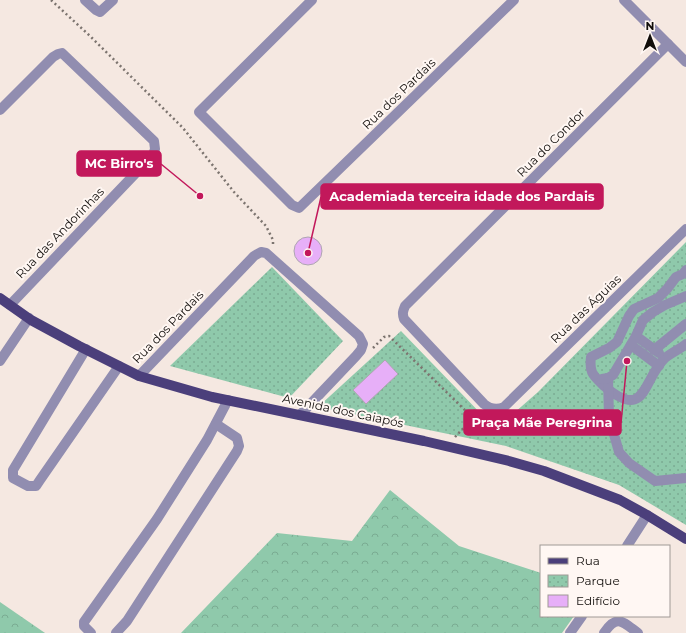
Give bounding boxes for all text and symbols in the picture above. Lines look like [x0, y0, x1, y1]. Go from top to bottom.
north arrow [630, 16, 670, 56]
text: N [646, 19, 654, 33]
street label: Rua dos Pardais [359, 55, 439, 132]
street label: Rua do Condor [513, 105, 588, 180]
callout: MC Birro's [77, 151, 161, 176]
text: MC Birro's [85, 155, 153, 171]
street label: Rua das Andorinhas [12, 184, 107, 281]
callout: Academiada terceira idade dos Pardais [321, 184, 603, 209]
text: Academiada terceira idade dos Pardais [328, 188, 595, 204]
street label: Rua das Águias [547, 271, 624, 346]
street label: Rua dos Pardais [129, 287, 207, 366]
street label: Avenida dos Caiapós [281, 390, 405, 431]
callout: Praça Mãe Peregrina [464, 410, 621, 435]
text: Praça Mãe Peregrina [471, 414, 613, 430]
legend [540, 545, 670, 617]
text: Rua [576, 553, 600, 568]
text: Parque [576, 573, 620, 588]
text: Edifício [576, 593, 620, 608]

